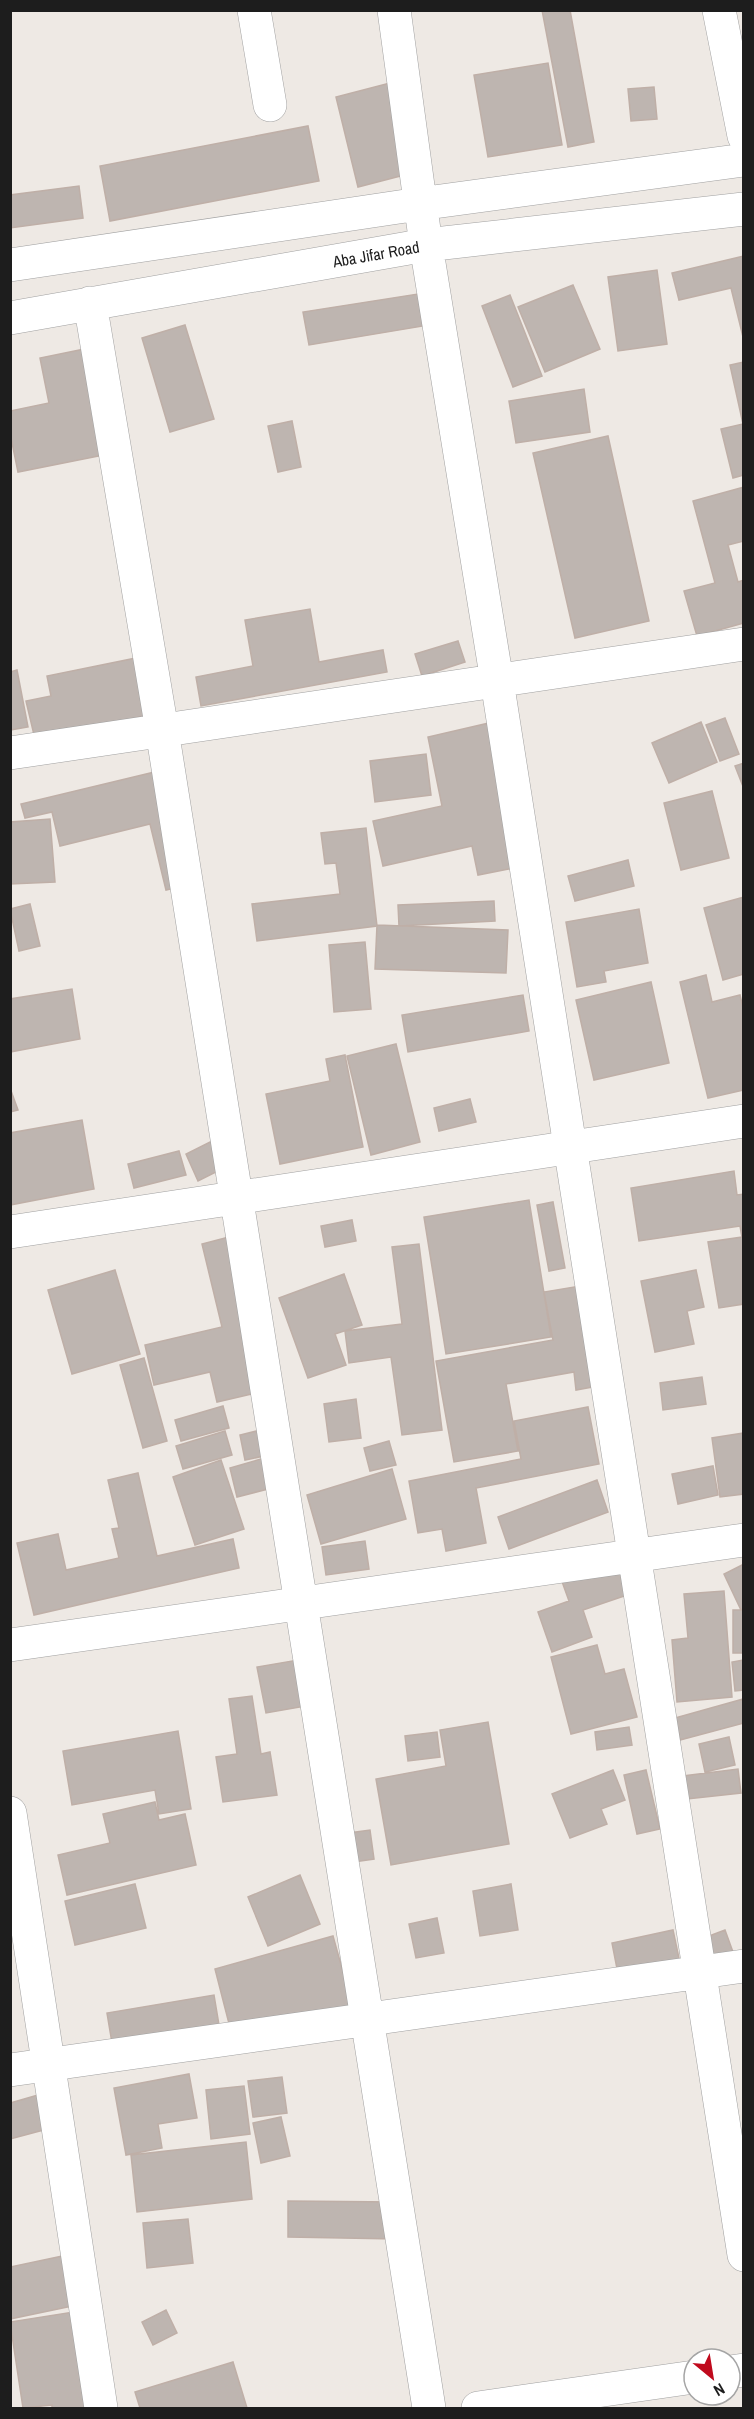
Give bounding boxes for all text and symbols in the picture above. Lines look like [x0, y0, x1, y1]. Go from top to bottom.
street label: Aba Jifar Road [330, 236, 421, 273]
north arrow [682, 2347, 742, 2407]
text: N [710, 2378, 729, 2402]

